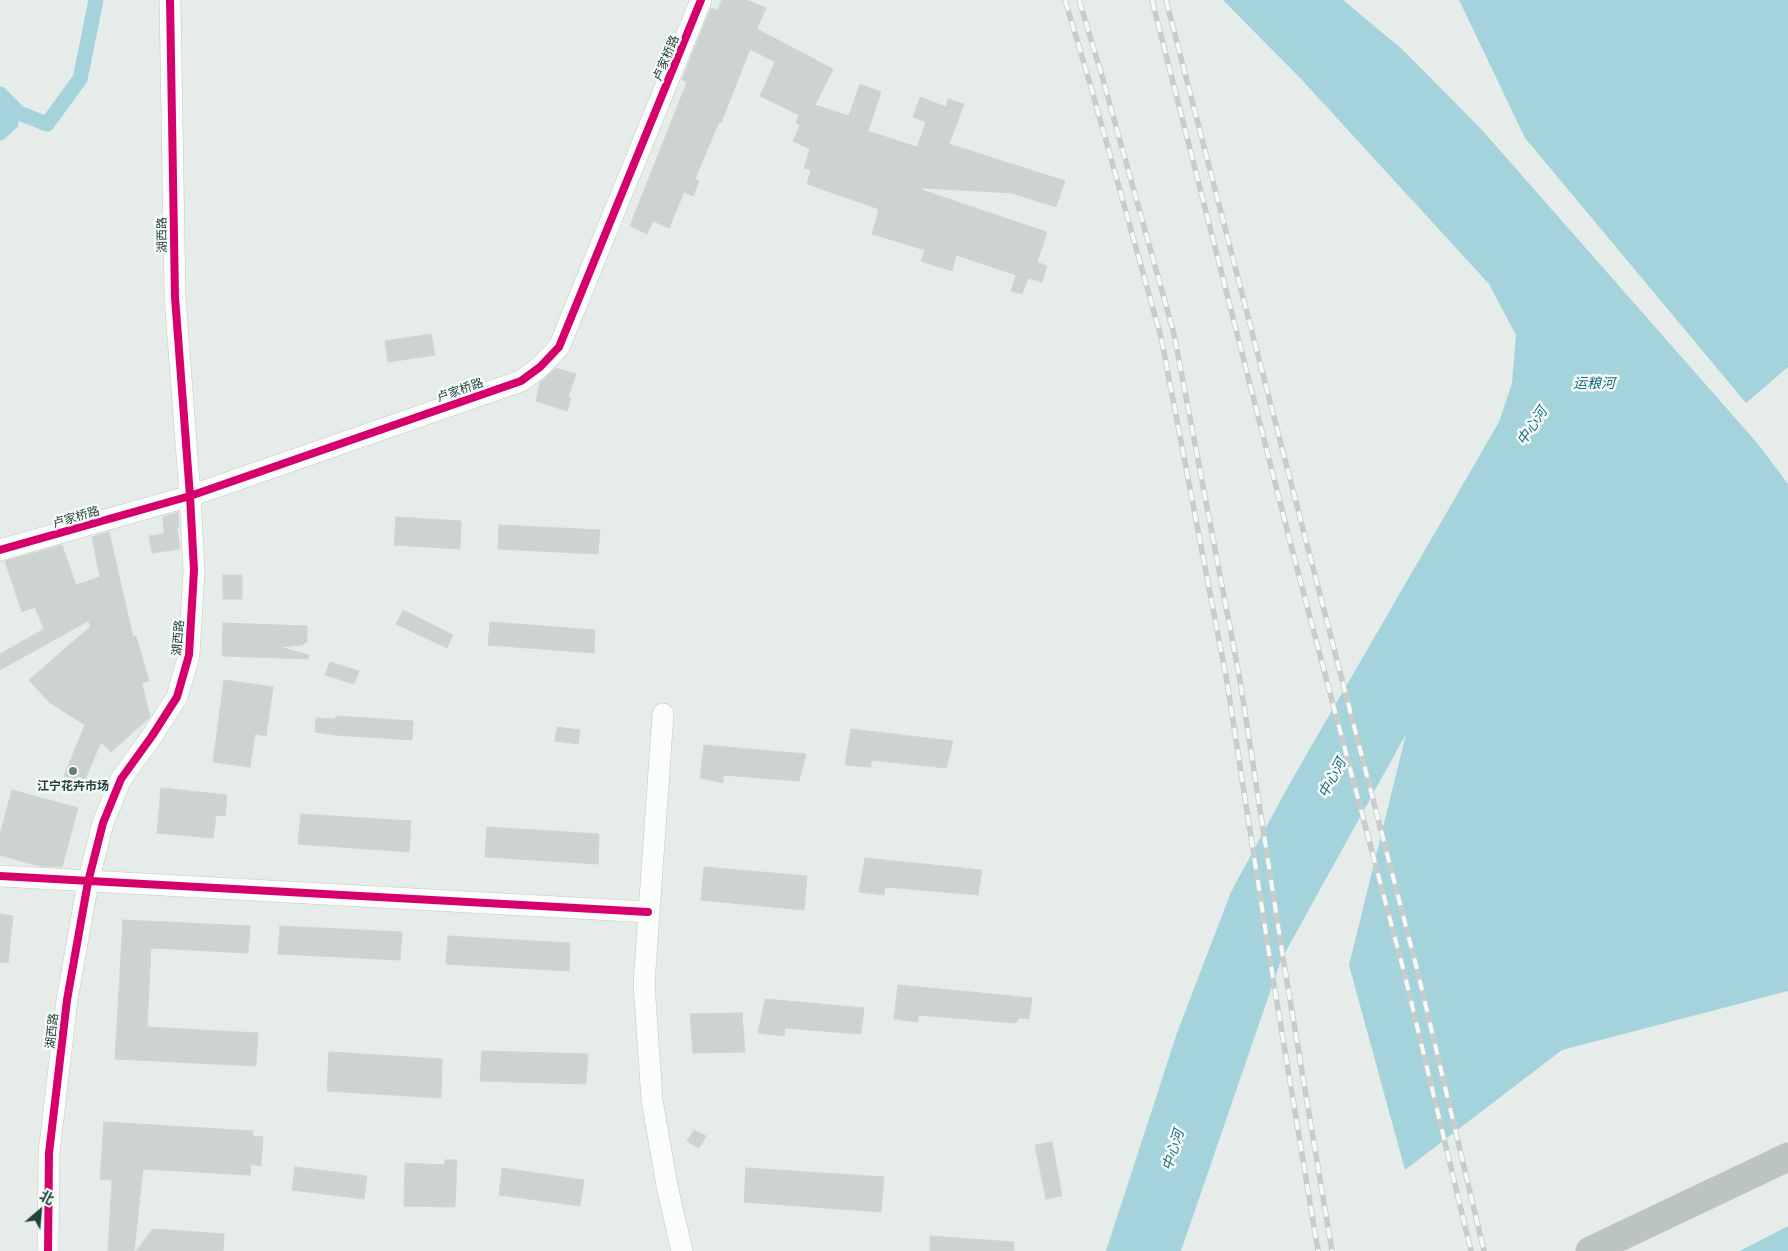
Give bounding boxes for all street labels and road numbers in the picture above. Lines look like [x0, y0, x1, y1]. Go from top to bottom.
street label: 卢家桥路 [650, 33, 682, 83]
street label: 湖西路 [154, 217, 170, 253]
street label: 卢家桥路 [435, 375, 485, 405]
street label: 卢家桥路 [51, 503, 101, 531]
street label: 湖西路 [169, 619, 187, 657]
street label: 湖西路 [43, 1012, 61, 1050]

